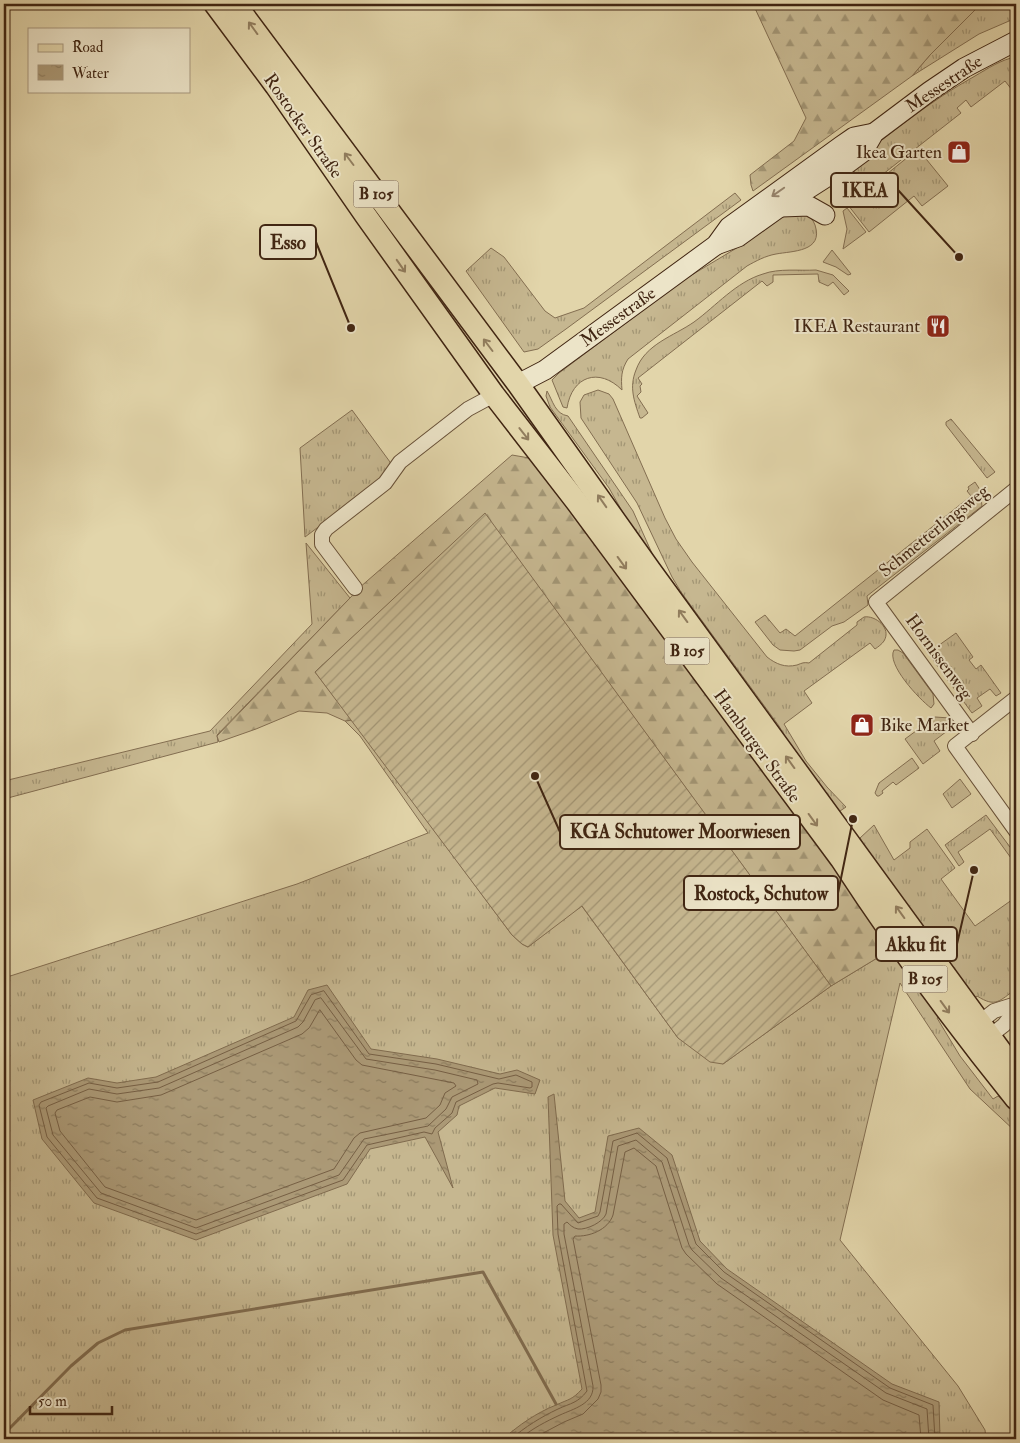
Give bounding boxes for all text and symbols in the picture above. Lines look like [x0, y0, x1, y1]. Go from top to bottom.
one-way arrow [247, 22, 258, 35]
legend [28, 28, 190, 92]
text: Road [72, 38, 104, 57]
street label: Messestraße [901, 50, 987, 118]
text: Water [71, 64, 109, 83]
street label: Rostocker Straße [258, 69, 348, 183]
shop icon: Ikea Garten [946, 139, 972, 165]
place label: Ikea Garten [856, 141, 942, 164]
one-way arrow [344, 152, 354, 166]
callout: IKEA [831, 173, 898, 207]
text: IKEA [842, 179, 889, 203]
road number: B 105 [354, 180, 398, 208]
one-way arrow [771, 187, 785, 197]
callout: Esso [260, 225, 316, 259]
text: Esso [270, 231, 306, 255]
one-way arrow [396, 259, 406, 273]
street label: Messestraße [576, 282, 661, 352]
restaurant icon: IKEA Restaurant [925, 313, 951, 339]
place label: IKEA Restaurant [794, 315, 920, 338]
one-way arrow [483, 338, 493, 352]
one-way arrow [518, 427, 529, 440]
street label: Schmetterlingsweg [874, 479, 995, 582]
one-way arrow [597, 495, 607, 509]
one-way arrow [617, 556, 628, 569]
one-way arrow [678, 610, 689, 623]
street label: Hornissenweg [900, 610, 978, 705]
road number: B 105 [664, 637, 710, 664]
street label: Hamburger Straße [708, 685, 806, 808]
shop icon: Bike Market [849, 712, 875, 738]
place label: Bike Market [880, 714, 969, 737]
one-way arrow [785, 755, 795, 769]
one-way arrow [807, 813, 818, 826]
callout: KGA Schutower Moorwiesen [560, 815, 800, 849]
text: KGA Schutower Moorwiesen [570, 820, 790, 844]
callout: Rostock, Schutow [684, 876, 838, 910]
text: Rostock, Schutow [694, 882, 829, 906]
one-way arrow [895, 905, 905, 919]
callout: Akku fit [876, 927, 957, 961]
text: Akku fit [885, 933, 947, 957]
road number: B 105 [902, 966, 948, 992]
one-way arrow [940, 1000, 950, 1014]
scale bar [30, 1383, 112, 1415]
text: 50 m [38, 1392, 67, 1411]

